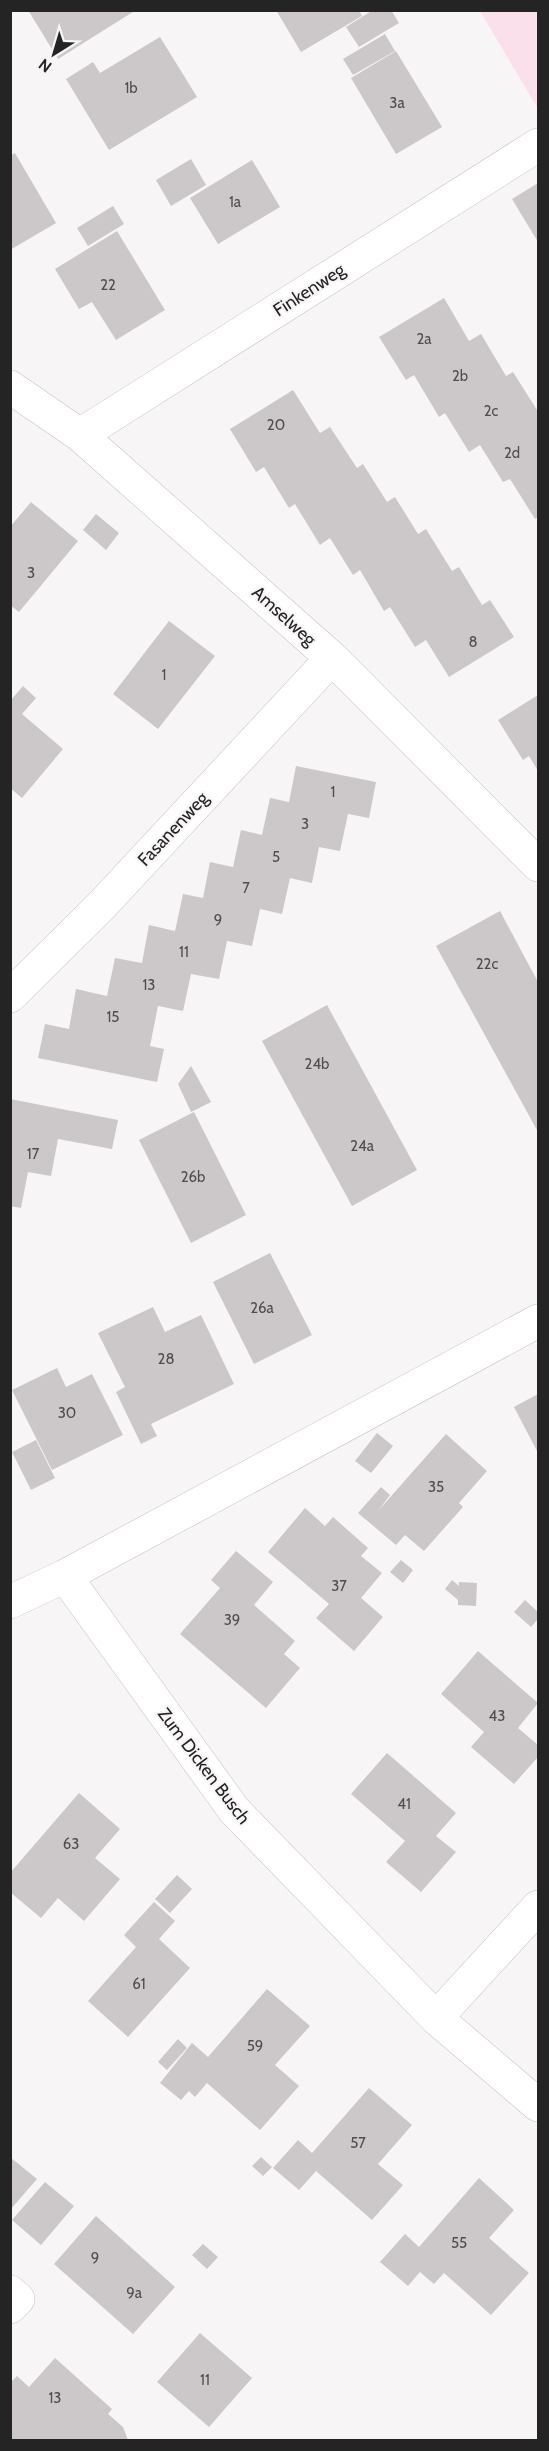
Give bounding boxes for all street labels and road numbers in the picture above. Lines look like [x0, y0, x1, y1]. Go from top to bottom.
street label: Finkenweg [269, 258, 350, 321]
street label: Amselweg [247, 581, 321, 651]
street label: Fasanenweg [133, 787, 214, 871]
street label: Zum Dicken Busch [153, 1703, 255, 1829]

